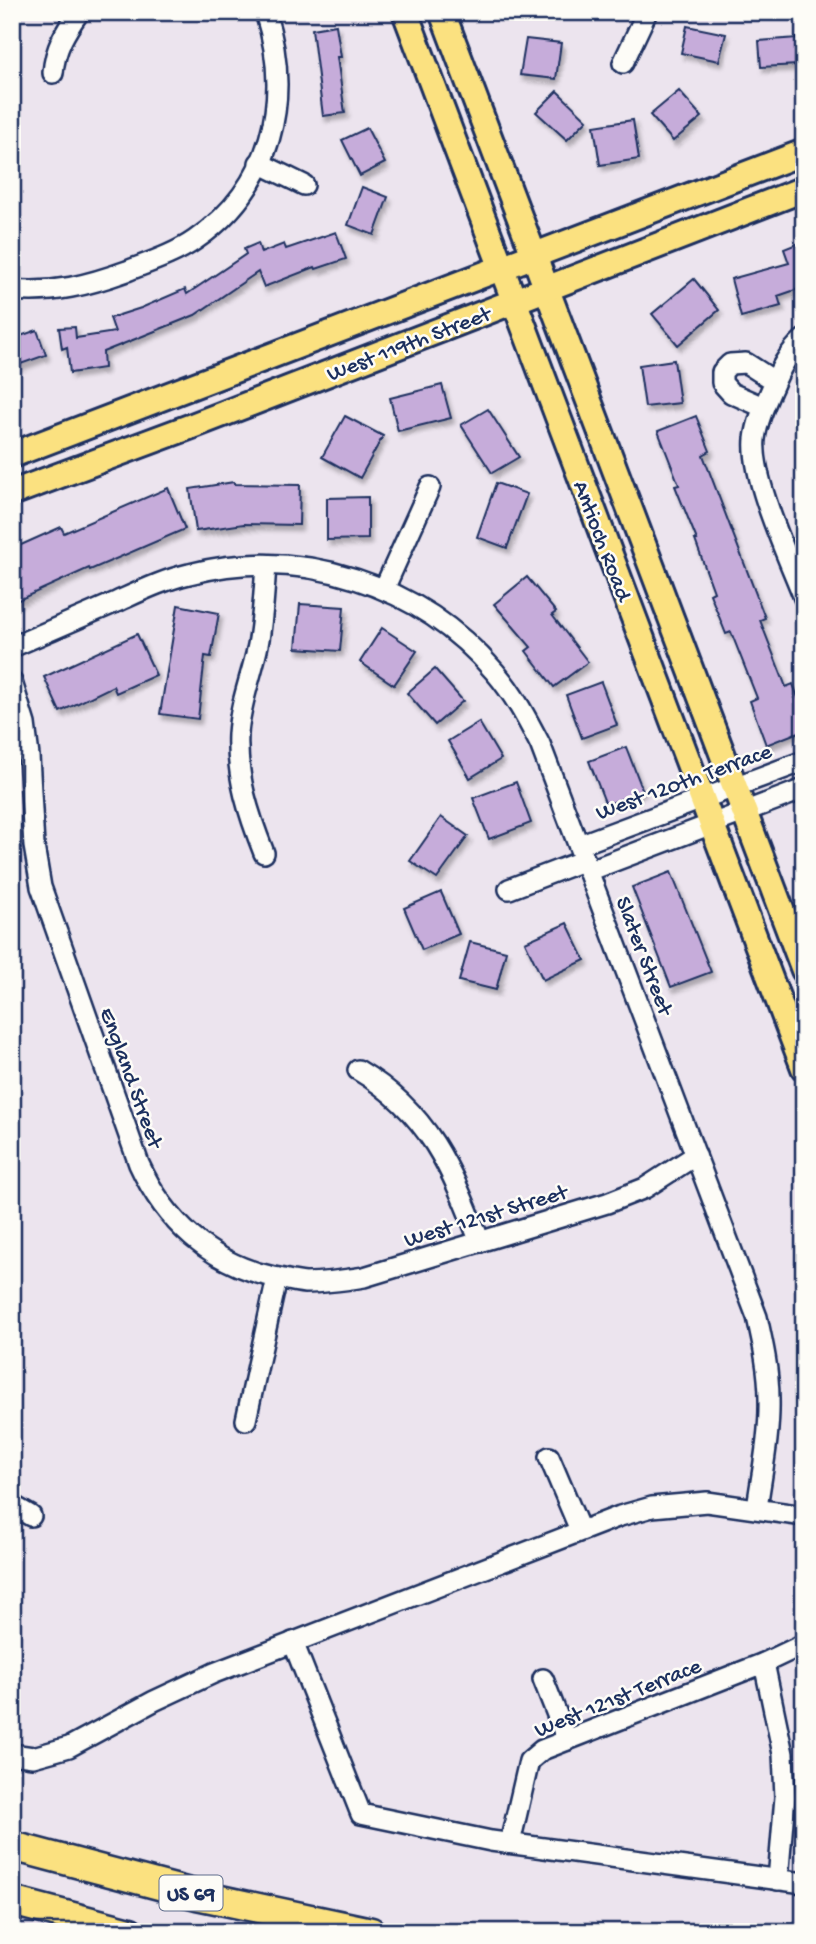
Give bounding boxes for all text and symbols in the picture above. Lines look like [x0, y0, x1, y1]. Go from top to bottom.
street label: West 119th Street [324, 301, 497, 389]
street label: Antioch Road [565, 477, 637, 607]
street label: West 120th Terrace [593, 739, 777, 828]
street label: Slater Street [608, 893, 678, 1021]
street label: England Street [92, 1004, 168, 1154]
street label: West 121st Street [401, 1179, 572, 1255]
street label: West 121st Terrace [531, 1653, 707, 1745]
road number: US 69 [160, 1876, 222, 1910]

